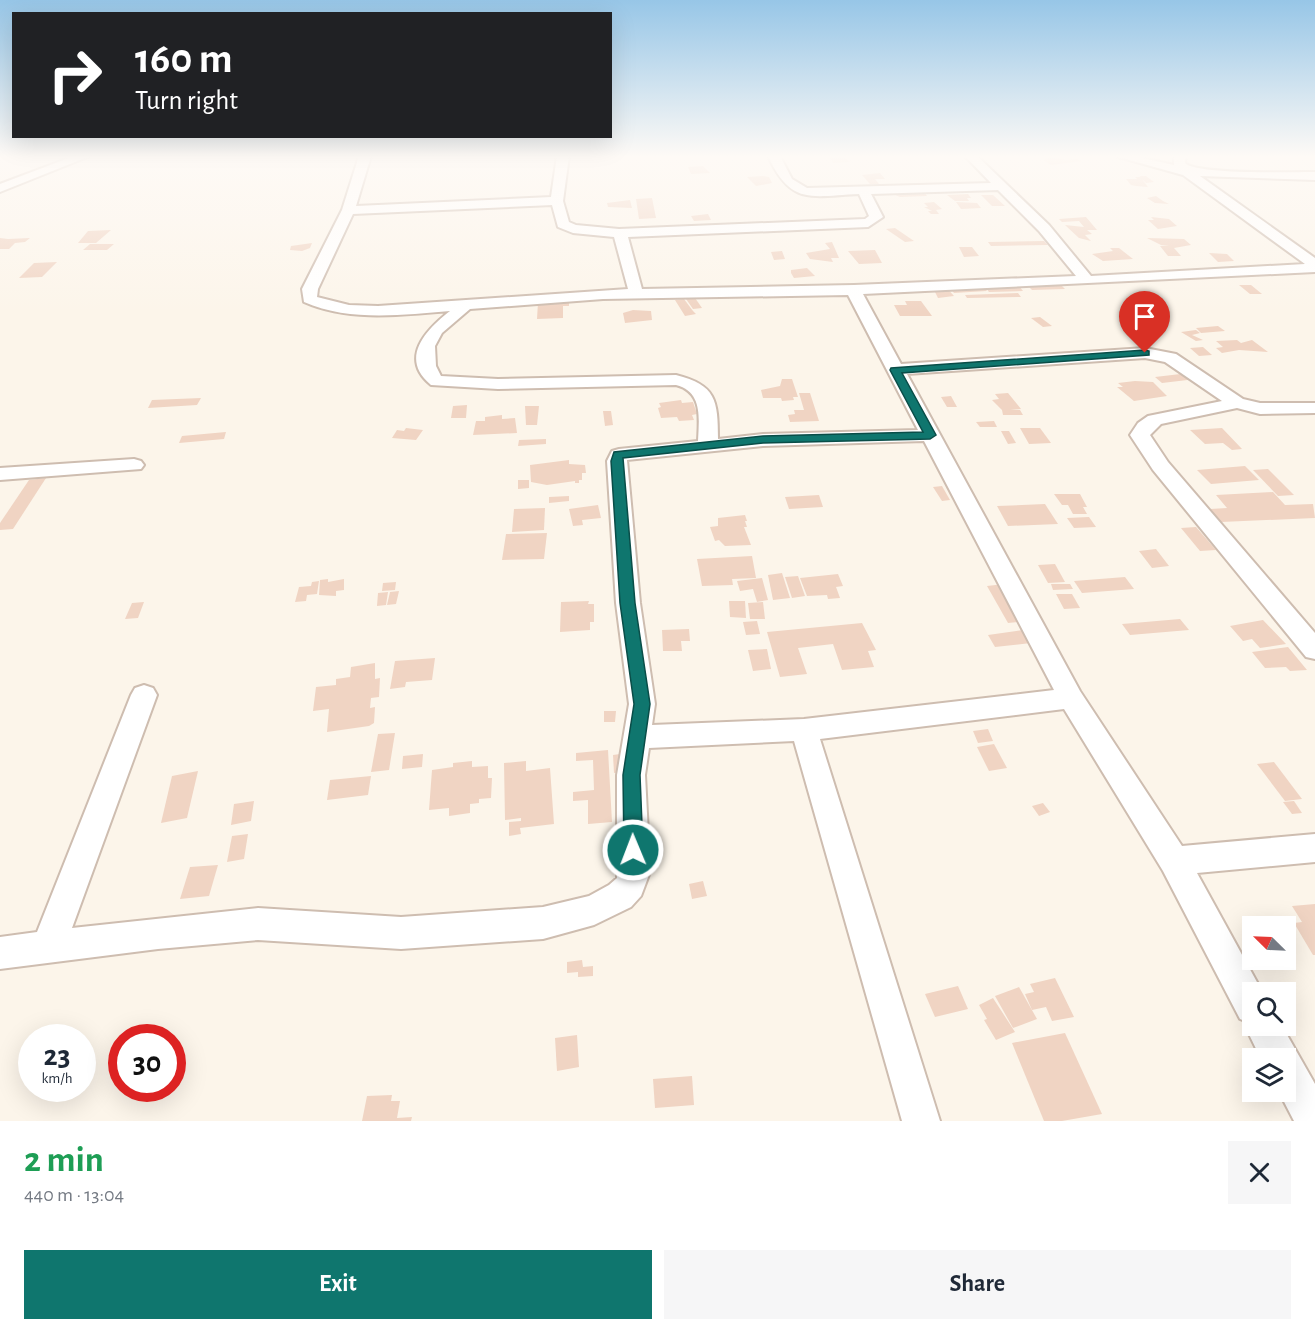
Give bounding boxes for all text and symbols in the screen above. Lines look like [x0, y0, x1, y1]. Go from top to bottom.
icon: right [36, 36, 114, 114]
text: 160 m [135, 38, 233, 80]
text: Turn right [135, 87, 238, 114]
pin [1119, 291, 1170, 353]
icon: arrive [1128, 300, 1161, 333]
position arrow [601, 818, 665, 882]
north arrow [1242, 916, 1296, 970]
map controls [1242, 916, 1296, 1102]
button: search [1242, 982, 1296, 1036]
speed limit sign: 30 [108, 1024, 186, 1102]
text: 23 [43, 1041, 71, 1071]
button: layers [1242, 1048, 1296, 1102]
text: km/h [42, 1071, 72, 1086]
button: close [1228, 1141, 1291, 1204]
text: 2 min [24, 1142, 104, 1178]
text: 440 m · 13:04 [24, 1185, 124, 1205]
button: Exit [24, 1250, 652, 1319]
button: Share [664, 1250, 1291, 1319]

